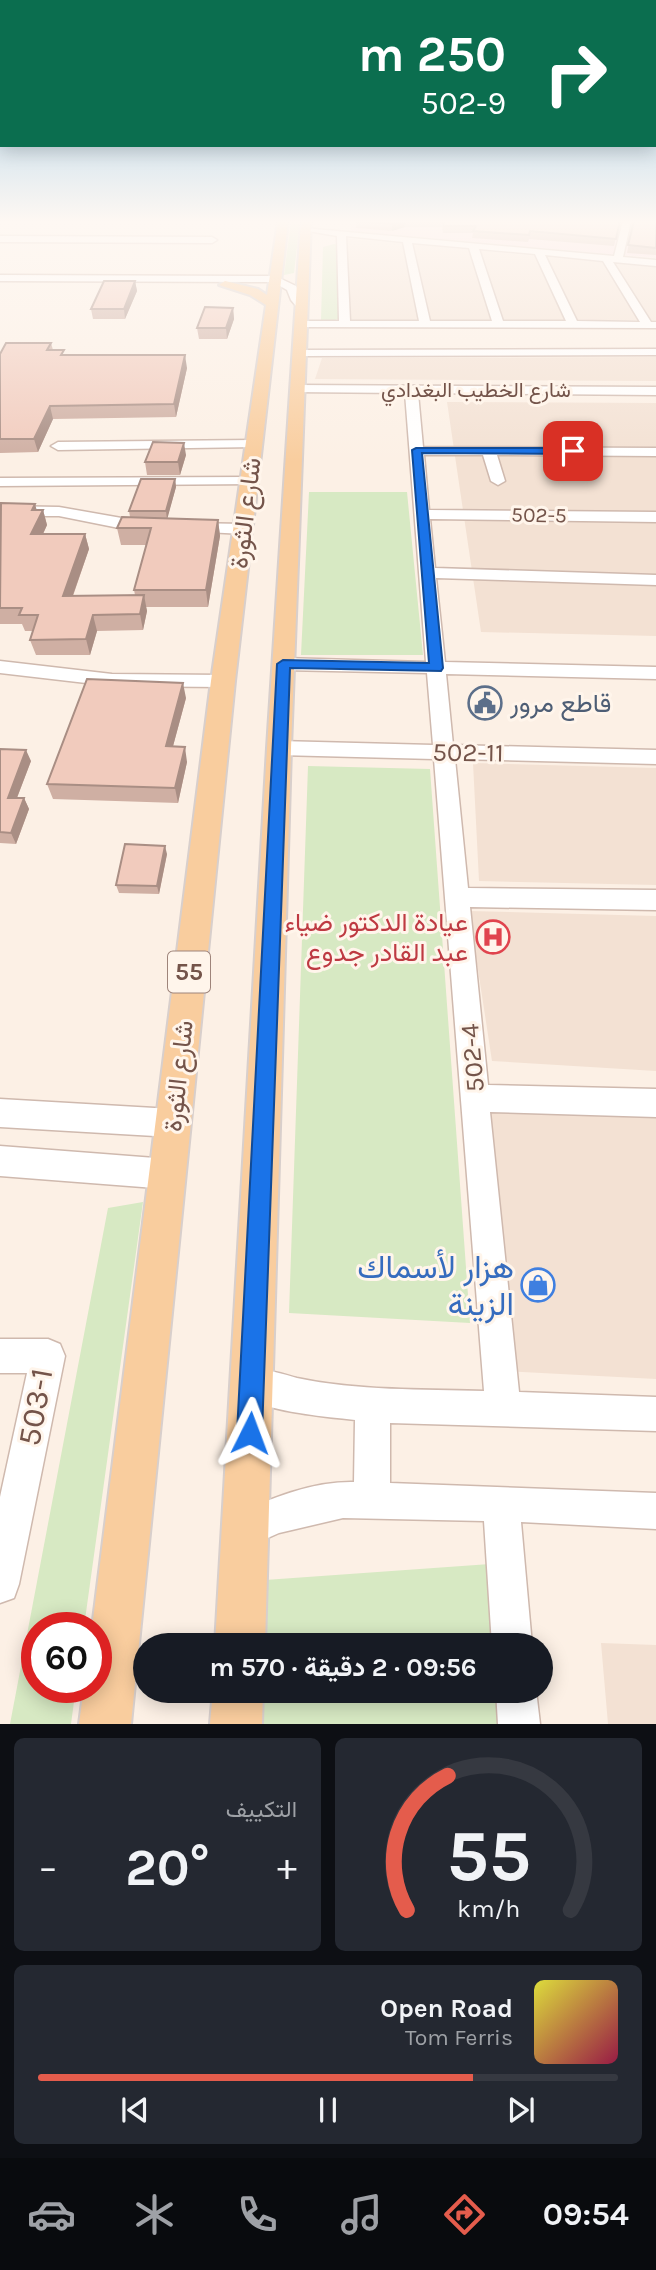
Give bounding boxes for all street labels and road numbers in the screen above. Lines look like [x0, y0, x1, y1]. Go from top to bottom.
street label: شارع الخطيب البغدادي [381, 378, 571, 407]
street label: شارع الثورة [223, 456, 270, 571]
street label: 502-5 [511, 503, 567, 527]
street label: 502-11 [432, 736, 504, 769]
road number: 55 [168, 952, 210, 992]
street label: شارع الثورة [157, 1019, 202, 1134]
street label: 502-4 [454, 1022, 491, 1094]
street label: 503-1 [11, 1366, 60, 1449]

